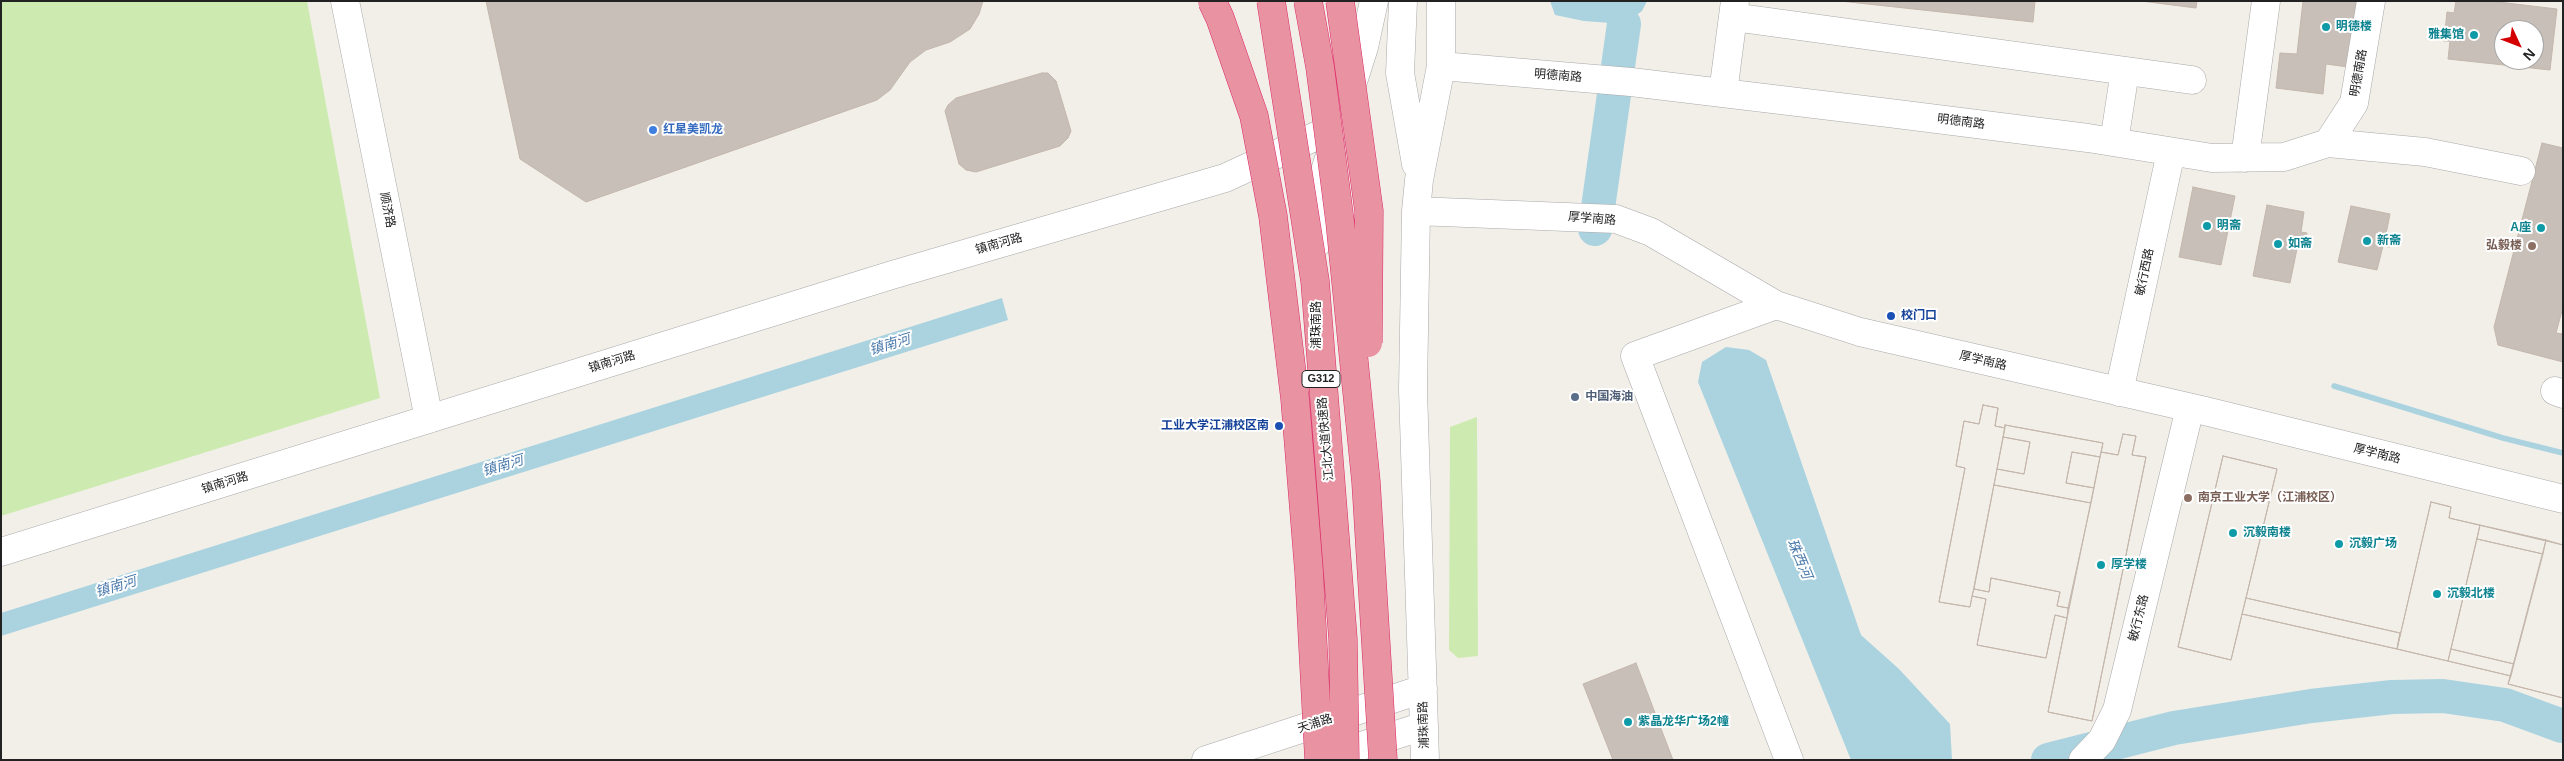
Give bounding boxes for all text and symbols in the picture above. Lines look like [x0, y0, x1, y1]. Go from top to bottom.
place label: 明德楼 [2336, 20, 2372, 34]
north arrow [2494, 20, 2544, 70]
marker: 明德楼 [2320, 21, 2332, 33]
place label: 雅集馆 [2428, 28, 2464, 42]
marker: 雅集馆 [2468, 29, 2480, 41]
text: N [2520, 45, 2539, 64]
street label: 明德南路 [2348, 48, 2370, 98]
street label: 明德南路 [1533, 67, 1583, 85]
street label: 明德南路 [1936, 112, 1986, 132]
place label: 红星美凯龙 [663, 123, 723, 137]
marker: 红星美凯龙 [647, 124, 659, 136]
street label: 顺济路 [376, 191, 398, 229]
street label: 厚学南路 [1567, 210, 1617, 228]
place label: 明斋 [2217, 219, 2241, 233]
marker: 明斋 [2201, 220, 2213, 232]
place label: A座 [2510, 221, 2531, 235]
marker: A座 [2535, 222, 2547, 234]
street label: 镇南河路 [974, 230, 1024, 258]
place label: 新斋 [2377, 234, 2401, 248]
marker: 新斋 [2361, 235, 2373, 247]
place label: 如斋 [2288, 237, 2312, 251]
marker: 如斋 [2272, 238, 2284, 250]
place label: 弘毅楼 [2486, 239, 2522, 253]
marker: 弘毅楼 [2526, 240, 2538, 252]
street label: 敏行西路 [2133, 247, 2157, 297]
street label: 浦珠南路 [1310, 301, 1324, 349]
place label: 校门口 [1901, 309, 1937, 323]
marker: 校门口 [1885, 310, 1897, 322]
water label: 镇南河 [867, 331, 913, 359]
street label: 镇南河路 [587, 348, 637, 376]
street label: 厚学南路 [1958, 349, 2008, 373]
road number: G312 [1302, 370, 1340, 388]
place label: 中国海油 [1585, 390, 1633, 404]
marker: 中国海油 [1569, 391, 1581, 403]
street label: 江北大道快速路 [1315, 397, 1337, 481]
place label: 工业大学江浦校区南 [1161, 419, 1269, 433]
marker: 工业大学江浦校区南 [1273, 420, 1285, 432]
street label: 厚学南路 [2352, 441, 2402, 467]
water label: 镇南河 [480, 452, 526, 480]
street label: 镇南河路 [200, 469, 250, 497]
place label: 南京工业大学（江浦校区） [2198, 491, 2342, 505]
marker: 南京工业大学（江浦校区） [2182, 492, 2194, 504]
place label: 沉毅南楼 [2243, 526, 2291, 540]
marker: 沉毅南楼 [2227, 527, 2239, 539]
water label: 珠西河 [1783, 536, 1815, 582]
place label: 沉毅广场 [2349, 537, 2397, 551]
marker: 沉毅广场 [2333, 538, 2345, 550]
place label: 厚学楼 [2111, 558, 2147, 572]
marker: 厚学楼 [2095, 559, 2107, 571]
water label: 镇南河 [93, 573, 139, 601]
place label: 沉毅北楼 [2447, 587, 2495, 601]
marker: 沉毅北楼 [2431, 588, 2443, 600]
street label: 敏行东路 [2126, 593, 2152, 643]
street label: 浦珠南路 [1416, 701, 1432, 749]
street label: 天浦路 [1296, 712, 1334, 736]
place label: 紫晶龙华广场2幢 [1638, 715, 1729, 729]
marker: 紫晶龙华广场2幢 [1622, 716, 1634, 728]

